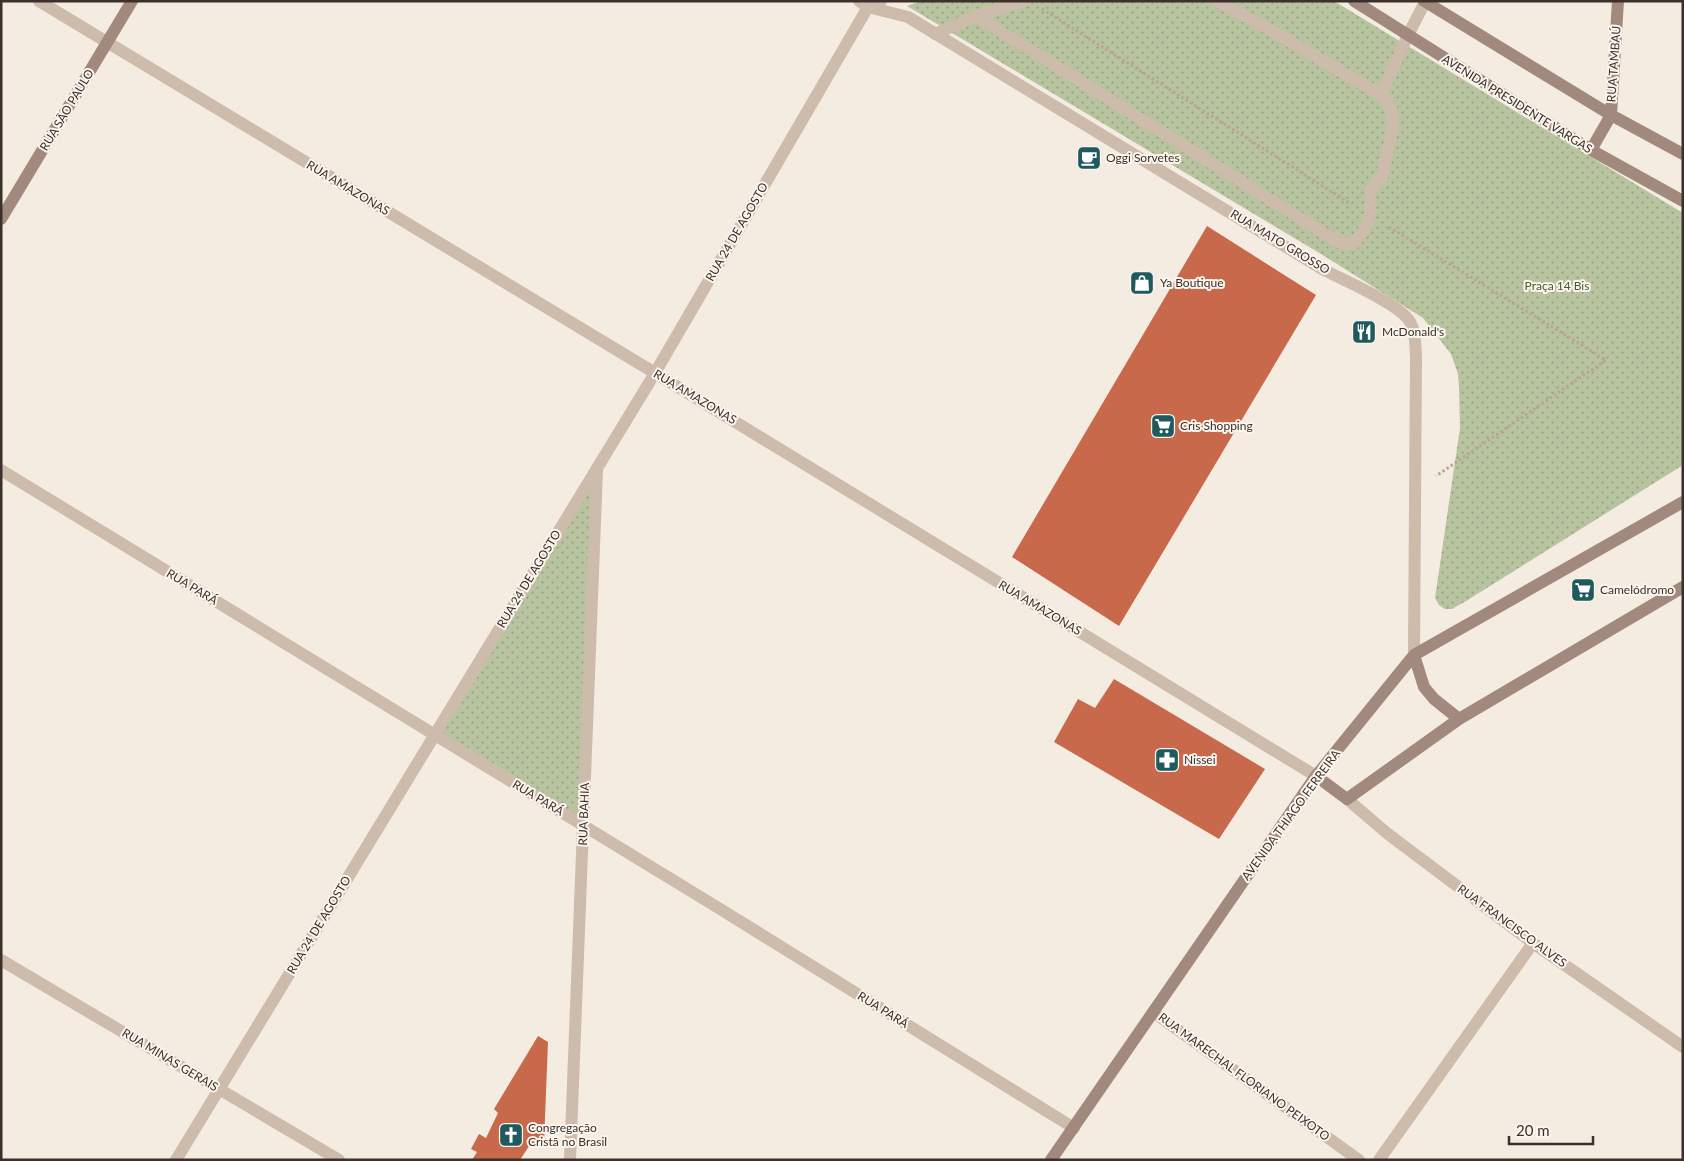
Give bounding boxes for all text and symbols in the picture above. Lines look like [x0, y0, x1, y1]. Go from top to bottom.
street label: RUA TAMBAÚ [1603, 25, 1624, 103]
street label: AVENIDA PRESIDENTE VARGAS [1439, 51, 1595, 156]
street label: RUA SÃO PAULO [36, 66, 97, 153]
cafe icon: Oggi Sorvetes [1076, 145, 1102, 171]
place label: Oggi Sorvetes [1106, 150, 1180, 165]
street label: RUA AMAZONAS [304, 157, 393, 218]
street label: RUA 24 DE AGOSTO [702, 179, 771, 284]
street label: RUA MATO GROSSO [1228, 206, 1333, 277]
shop icon: Ya Boutique [1129, 270, 1155, 296]
place label: Ya Boutique [1160, 275, 1224, 290]
park label: Praça 14 Bis [1525, 278, 1589, 293]
restaurant icon: McDonald's [1351, 319, 1377, 345]
place label: McDonald's [1382, 324, 1444, 339]
street label: RUA AMAZONAS [651, 366, 740, 427]
supermarket icon: Cris Shopping [1150, 413, 1176, 439]
place label: Cris Shopping [1180, 418, 1253, 433]
street label: RUA 24 DE AGOSTO [493, 527, 564, 630]
street label: RUA PARÁ [164, 565, 221, 608]
street label: RUA AMAZONAS [996, 577, 1085, 638]
supermarket icon: Camelódromo [1570, 577, 1596, 603]
place label: Camelódromo [1600, 582, 1674, 597]
street label: AVENIDA THIAGO FERREIRA [1238, 746, 1344, 883]
pharmacy icon: Nissei [1154, 747, 1180, 773]
place label: Nissei [1184, 752, 1216, 767]
street label: RUA PARÁ [510, 776, 567, 819]
street label: RUA BAHIA [575, 781, 592, 846]
street label: RUA 24 DE AGOSTO [283, 873, 354, 976]
street label: RUA FRANCISCO ALVES [1455, 881, 1570, 970]
street label: RUA PARÁ [855, 988, 912, 1032]
street label: RUA MARECHAL FLORIANO PEIXOTO [1156, 1009, 1333, 1144]
street label: RUA MINAS GERAIS [119, 1025, 221, 1094]
scale bar [1509, 1114, 1593, 1146]
place label: Congregação Cristã no Brasil [528, 1120, 607, 1149]
text: 20 m [1516, 1121, 1550, 1139]
church icon: Congregação Cristã no Brasil [498, 1122, 524, 1148]

